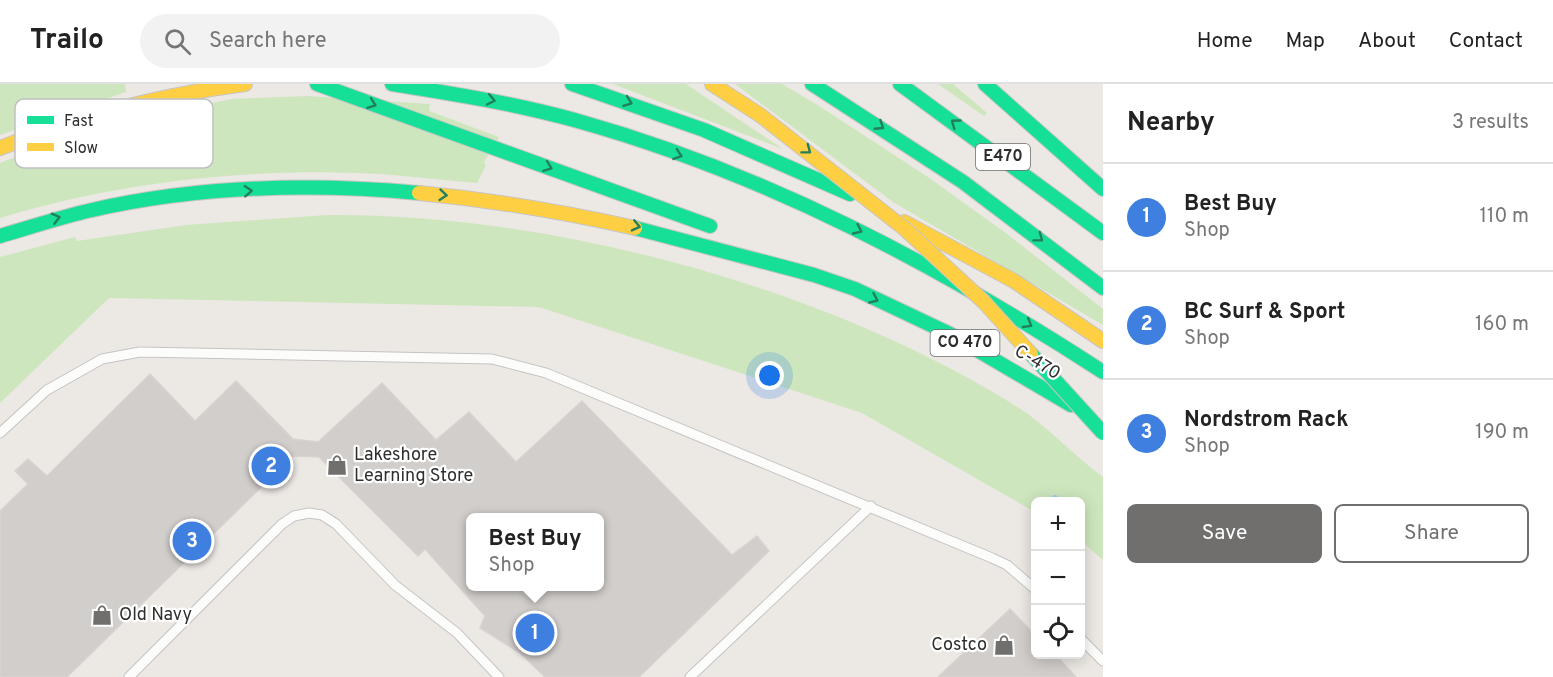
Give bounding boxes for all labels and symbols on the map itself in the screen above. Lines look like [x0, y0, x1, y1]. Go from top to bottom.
one-way arrow [486, 93, 496, 106]
one-way arrow [622, 95, 632, 108]
one-way arrow [366, 96, 377, 109]
legend [15, 99, 213, 168]
text: Fast [64, 112, 94, 132]
one-way arrow [873, 119, 884, 130]
one-way arrow [951, 119, 962, 130]
text: Slow [64, 139, 98, 159]
one-way arrow [800, 143, 811, 154]
road number: E470 [976, 144, 1030, 170]
one-way arrow [672, 147, 683, 160]
one-way arrow [542, 159, 553, 172]
one-way arrow [244, 184, 253, 197]
one-way arrow [439, 189, 448, 202]
one-way arrow [51, 213, 61, 226]
one-way arrow [630, 219, 640, 232]
one-way arrow [852, 222, 863, 234]
one-way arrow [1033, 231, 1044, 242]
one-way arrow [867, 292, 878, 304]
one-way arrow [1022, 317, 1032, 329]
road number: CO 470 [930, 330, 1000, 356]
street label: C-470 [1010, 340, 1064, 386]
your location [755, 361, 784, 390]
pin: 2 [252, 444, 290, 488]
place label: Lakeshore Learning Store [354, 444, 473, 488]
shop icon: Lakeshore Learning Store [325, 453, 349, 477]
pin: 3 [172, 518, 212, 564]
shop icon: Old Navy [90, 603, 114, 627]
place label: Old Navy [119, 604, 192, 627]
pin: 1 [516, 610, 554, 656]
shop icon: Costco [992, 633, 1016, 657]
place label: Costco [931, 634, 987, 657]

